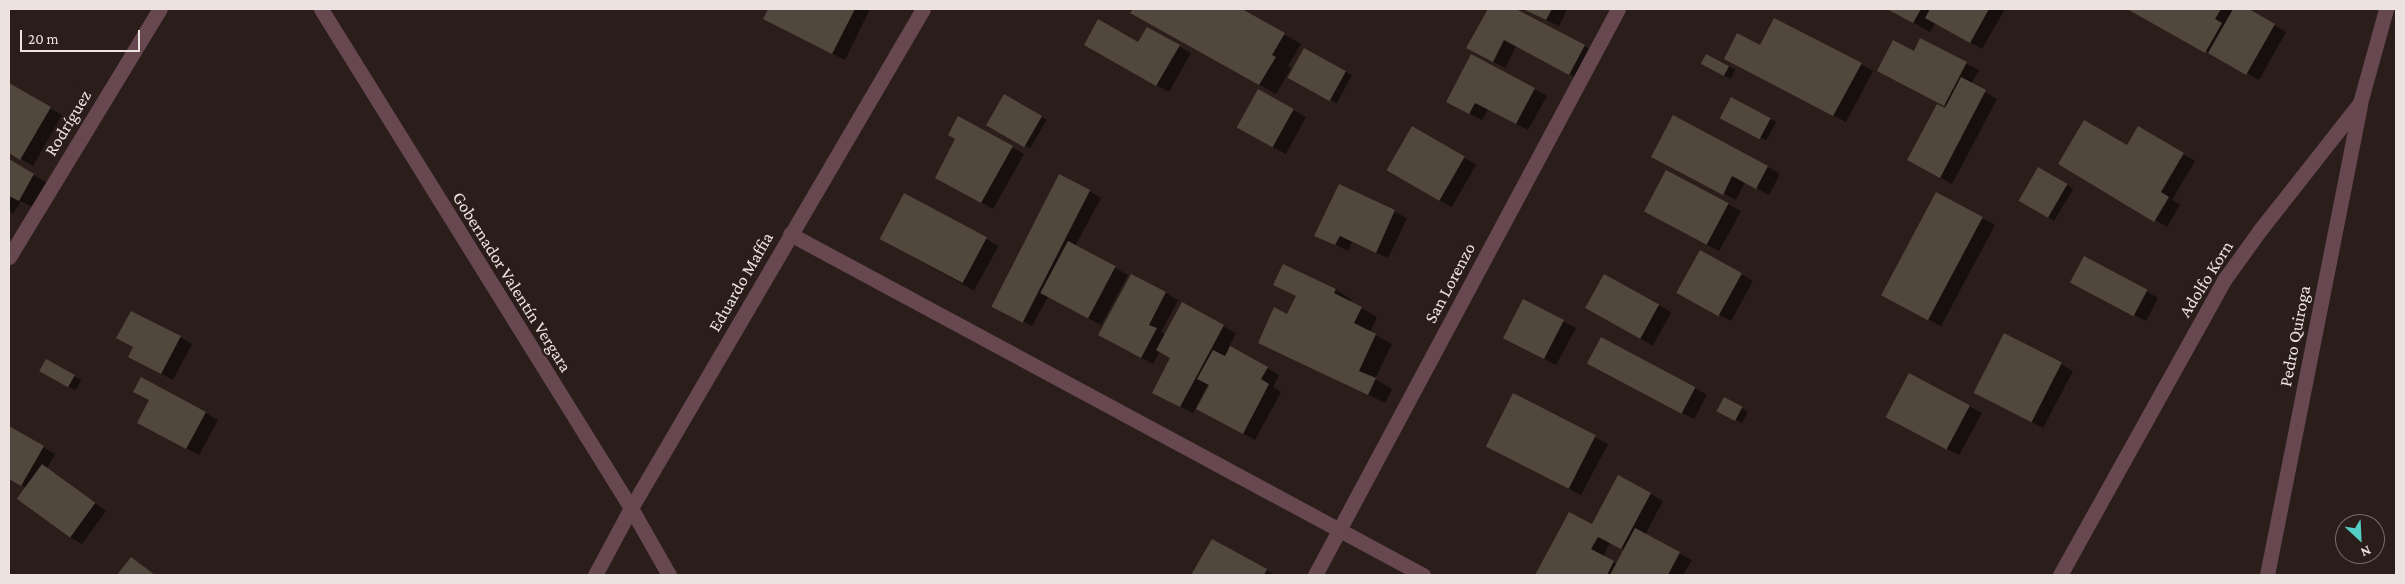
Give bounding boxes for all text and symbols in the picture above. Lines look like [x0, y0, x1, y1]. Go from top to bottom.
scale bar [22, 20, 142, 52]
text: 20 m [28, 31, 59, 47]
street label: Rodríguez [40, 86, 96, 160]
street label: Gobernador Valentín Vergara [448, 188, 576, 376]
street label: Eduardo Maffia [704, 228, 778, 336]
street label: Adolfo Korn [2174, 237, 2238, 321]
street label: San Lorenzo [1420, 239, 1480, 327]
street label: Pedro Quiroga [2275, 284, 2315, 388]
north arrow [2335, 514, 2385, 564]
text: N [2358, 542, 2374, 561]

